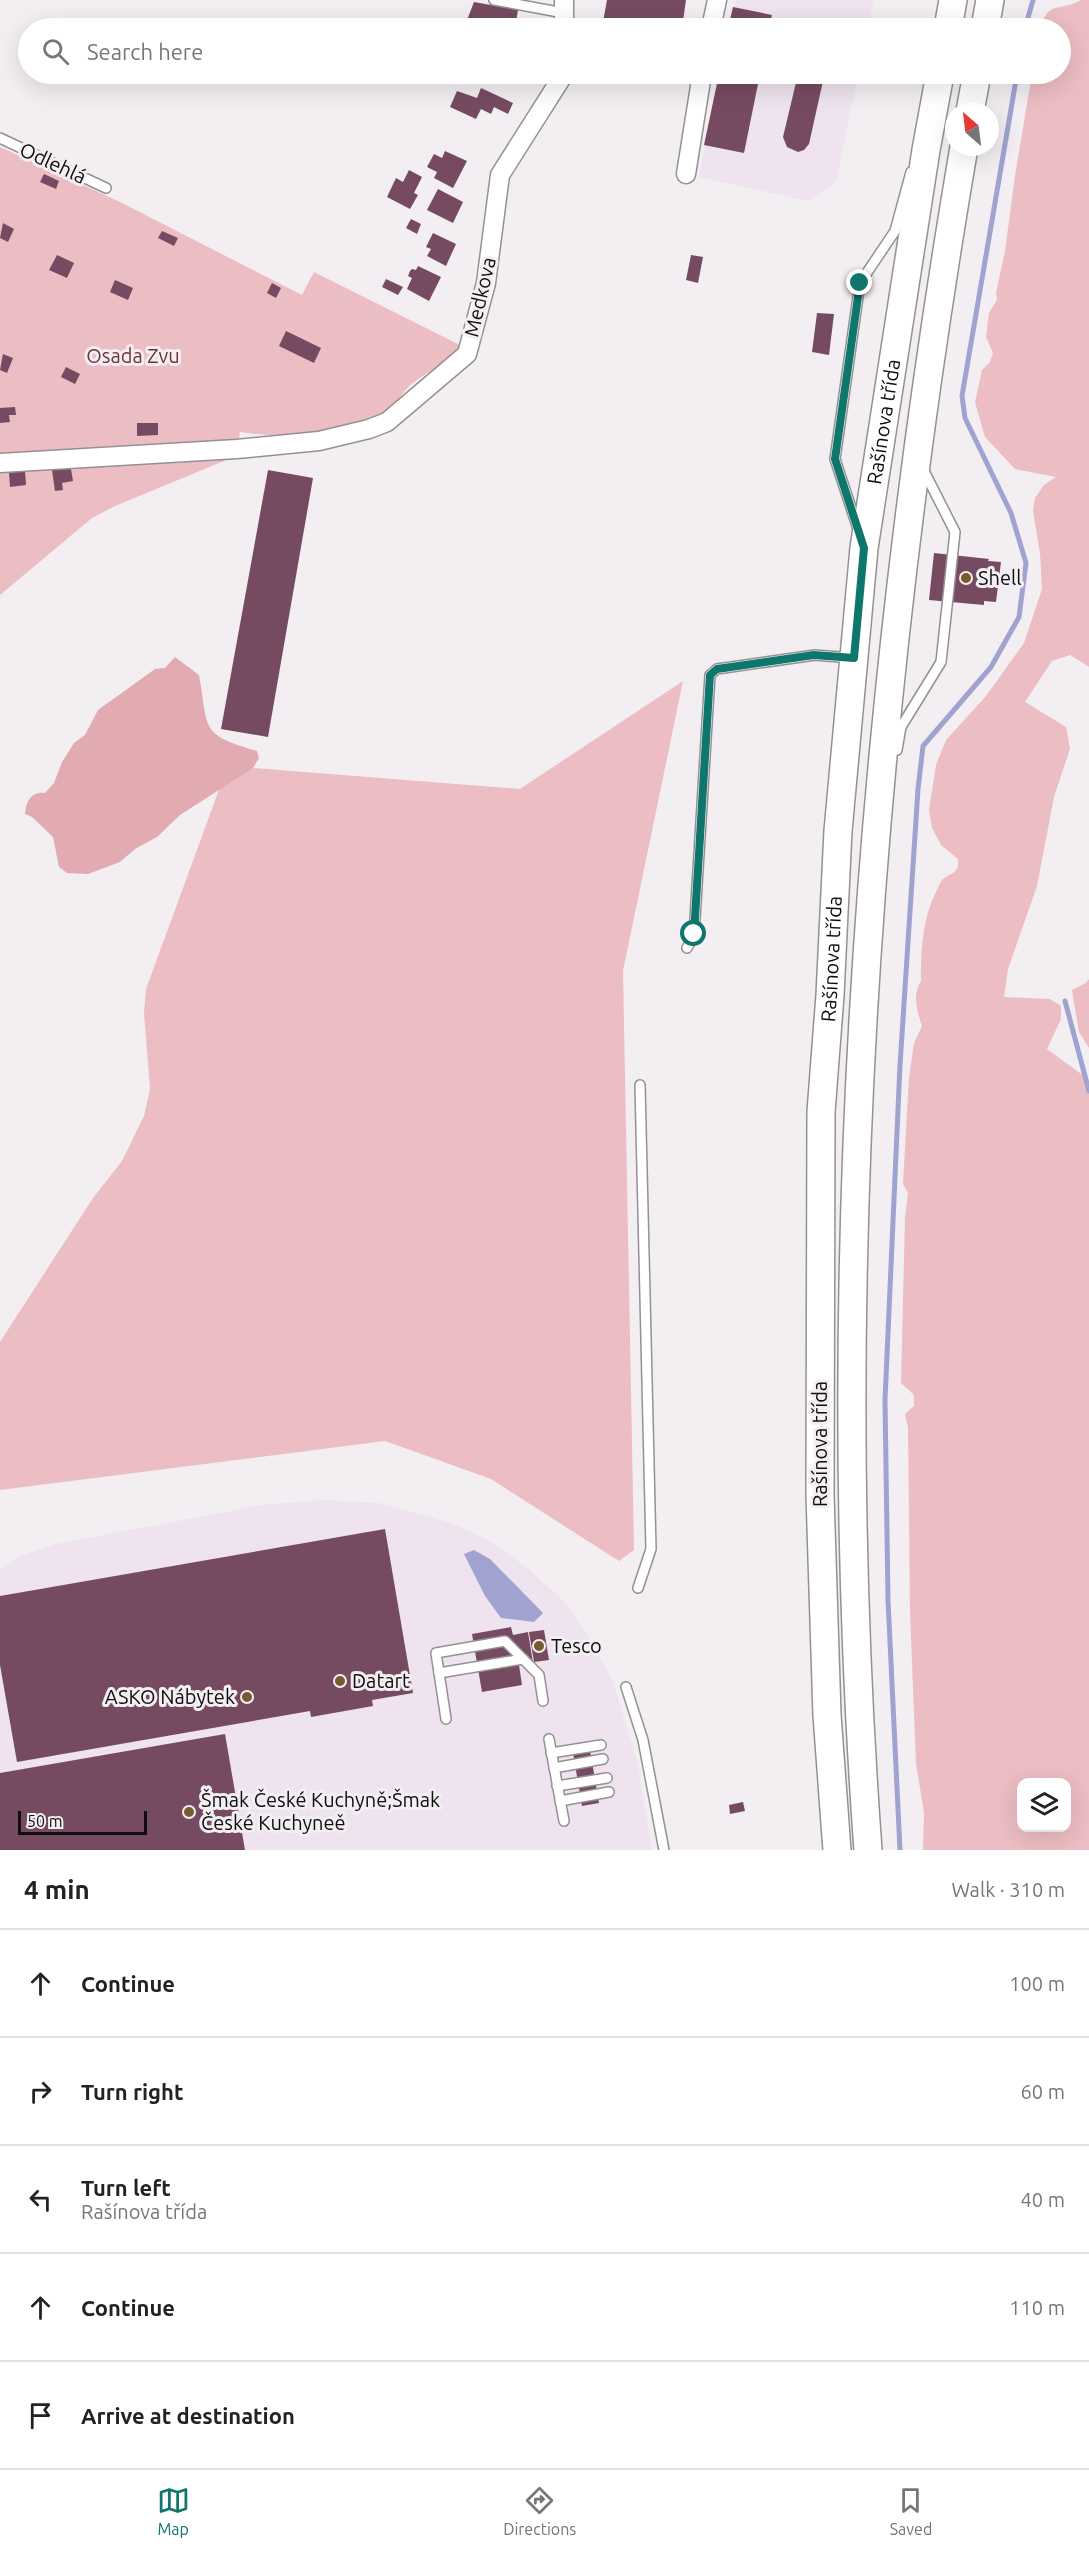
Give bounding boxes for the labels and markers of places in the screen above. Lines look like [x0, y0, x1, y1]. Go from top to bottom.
place label: Shell [978, 566, 1021, 589]
marker: Shell [959, 571, 973, 585]
place label: Tesco [551, 1634, 602, 1657]
marker: Tesco [532, 1639, 546, 1653]
place label: Datart [352, 1669, 410, 1692]
marker: Datart [333, 1674, 347, 1688]
place label: ASKO Nábytek [105, 1685, 235, 1708]
marker: ASKO Nábytek [240, 1690, 254, 1704]
place label: Šmak České Kuchyně;Šmak České Kuchyneě [201, 1788, 440, 1834]
marker: Šmak České Kuchyně;Šmak České Kuchyneě [182, 1805, 196, 1819]

